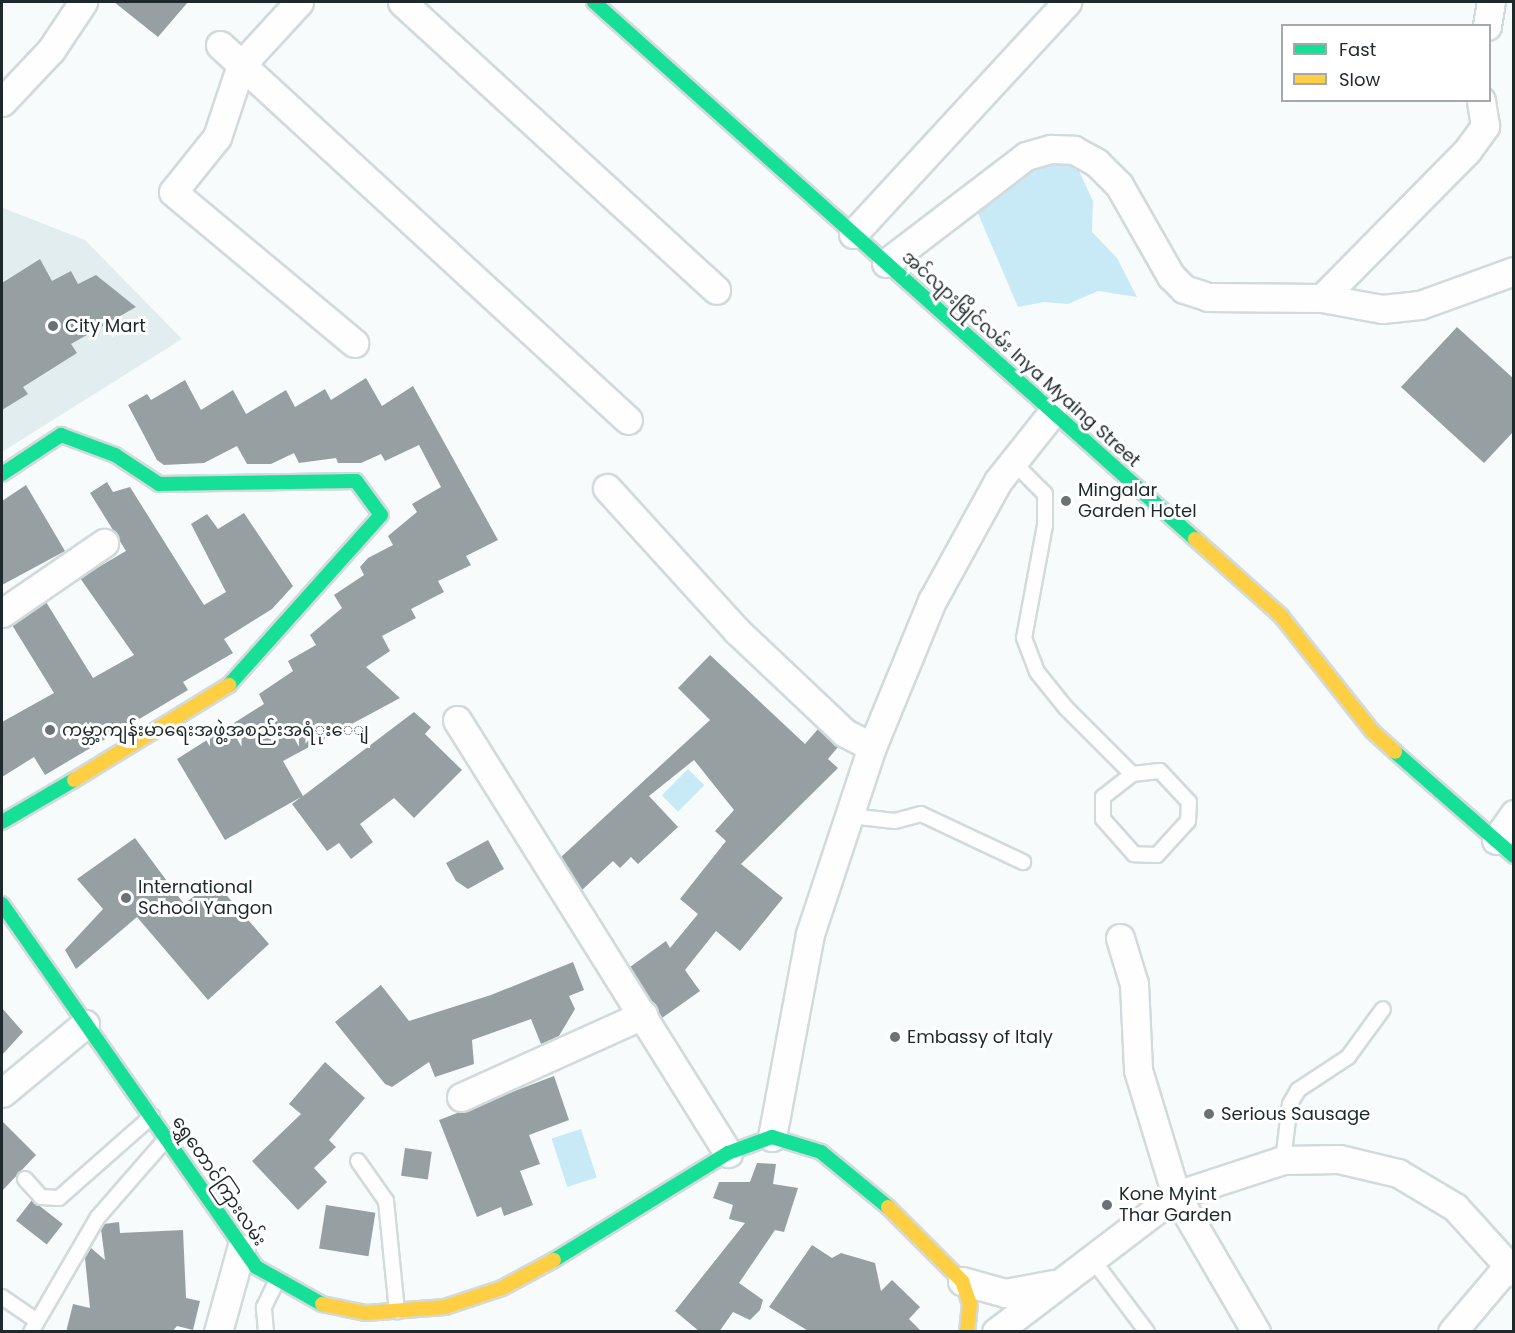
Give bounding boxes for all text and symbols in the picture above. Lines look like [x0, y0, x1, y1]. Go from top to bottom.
legend [1281, 24, 1491, 102]
text: Fast [1339, 37, 1376, 62]
text: Slow [1339, 67, 1380, 92]
street label: အင်လျားမြိုင်လမ်း Inya Myaing Street [898, 246, 1144, 472]
place label: City Mart [65, 315, 146, 337]
marker: City Mart [46, 319, 60, 333]
place label: Mingalar Garden Hotel [1078, 480, 1197, 522]
marker: Mingalar Garden Hotel [1059, 494, 1073, 508]
place label: ကမ္ဘာ့ကျန်းမာရေးအဖွဲ့အစည်းအရံုးေျ [62, 719, 369, 741]
marker: ကမ္ဘာ့ကျန်းမာရေးအဖွဲ့အစည်းအရံုးေျ [43, 723, 57, 737]
place label: International School Yangon [138, 877, 273, 920]
marker: International School Yangon [119, 891, 133, 905]
place label: Embassy of Italy [907, 1026, 1053, 1048]
marker: Embassy of Italy [888, 1030, 902, 1044]
place label: Serious Sausage [1221, 1103, 1370, 1125]
marker: Serious Sausage [1202, 1107, 1216, 1121]
street label: ရွှေတောင်ကြားလမ်း [167, 1112, 271, 1250]
place label: Kone Myint Thar Garden [1119, 1184, 1232, 1226]
marker: Kone Myint Thar Garden [1100, 1198, 1114, 1212]

